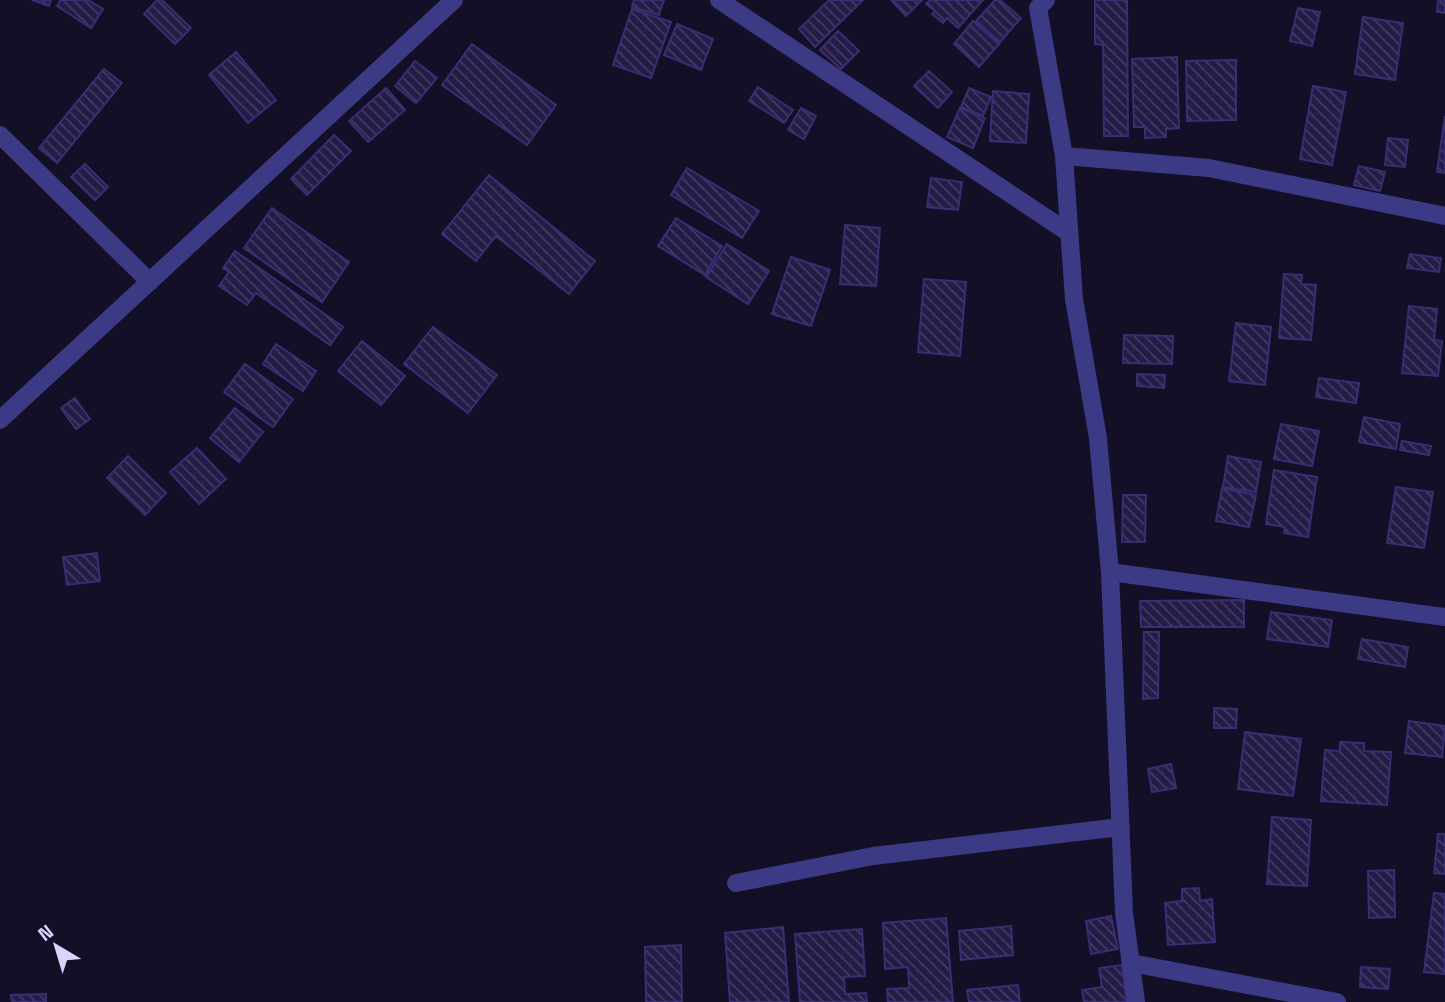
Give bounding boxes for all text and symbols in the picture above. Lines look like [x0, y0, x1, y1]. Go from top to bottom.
north arrow [21, 911, 91, 981]
text: N [33, 919, 59, 947]

